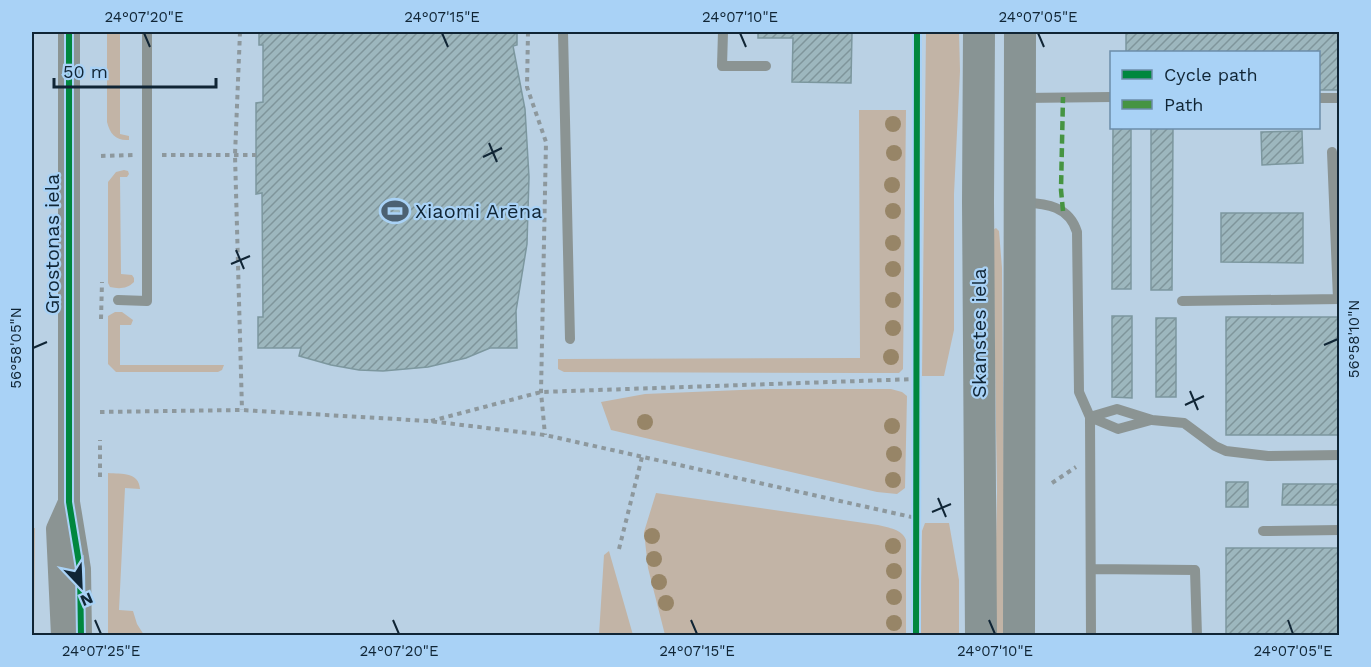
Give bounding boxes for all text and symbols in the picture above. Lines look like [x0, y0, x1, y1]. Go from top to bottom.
text: 24°07'20"E [104, 8, 184, 26]
text: 24°07'15"E [404, 8, 480, 26]
text: 24°07'10"E [702, 8, 778, 26]
text: 24°07'05"E [999, 8, 1078, 26]
scale bar [54, 51, 216, 89]
legend [1110, 51, 1320, 129]
text: 50 m [63, 61, 108, 82]
text: Cycle path [1164, 64, 1258, 85]
text: Path [1164, 94, 1204, 115]
street label: Grostonas iela [40, 174, 64, 314]
sports icon: Xiaomi Arēna [380, 196, 410, 226]
place label: Xiaomi Arēna [415, 199, 542, 223]
street label: Skanstes iela [967, 268, 991, 398]
text: 56°58'10"N [1345, 300, 1363, 378]
text: 56°58'05"N [7, 307, 25, 389]
north arrow [51, 556, 111, 616]
text: N [77, 588, 96, 610]
text: 24°07'25"E [62, 642, 140, 660]
text: 24°07'20"E [359, 642, 439, 660]
text: 24°07'15"E [659, 642, 735, 660]
text: 24°07'10"E [957, 642, 1033, 660]
text: 24°07'05"E [1254, 642, 1333, 660]

